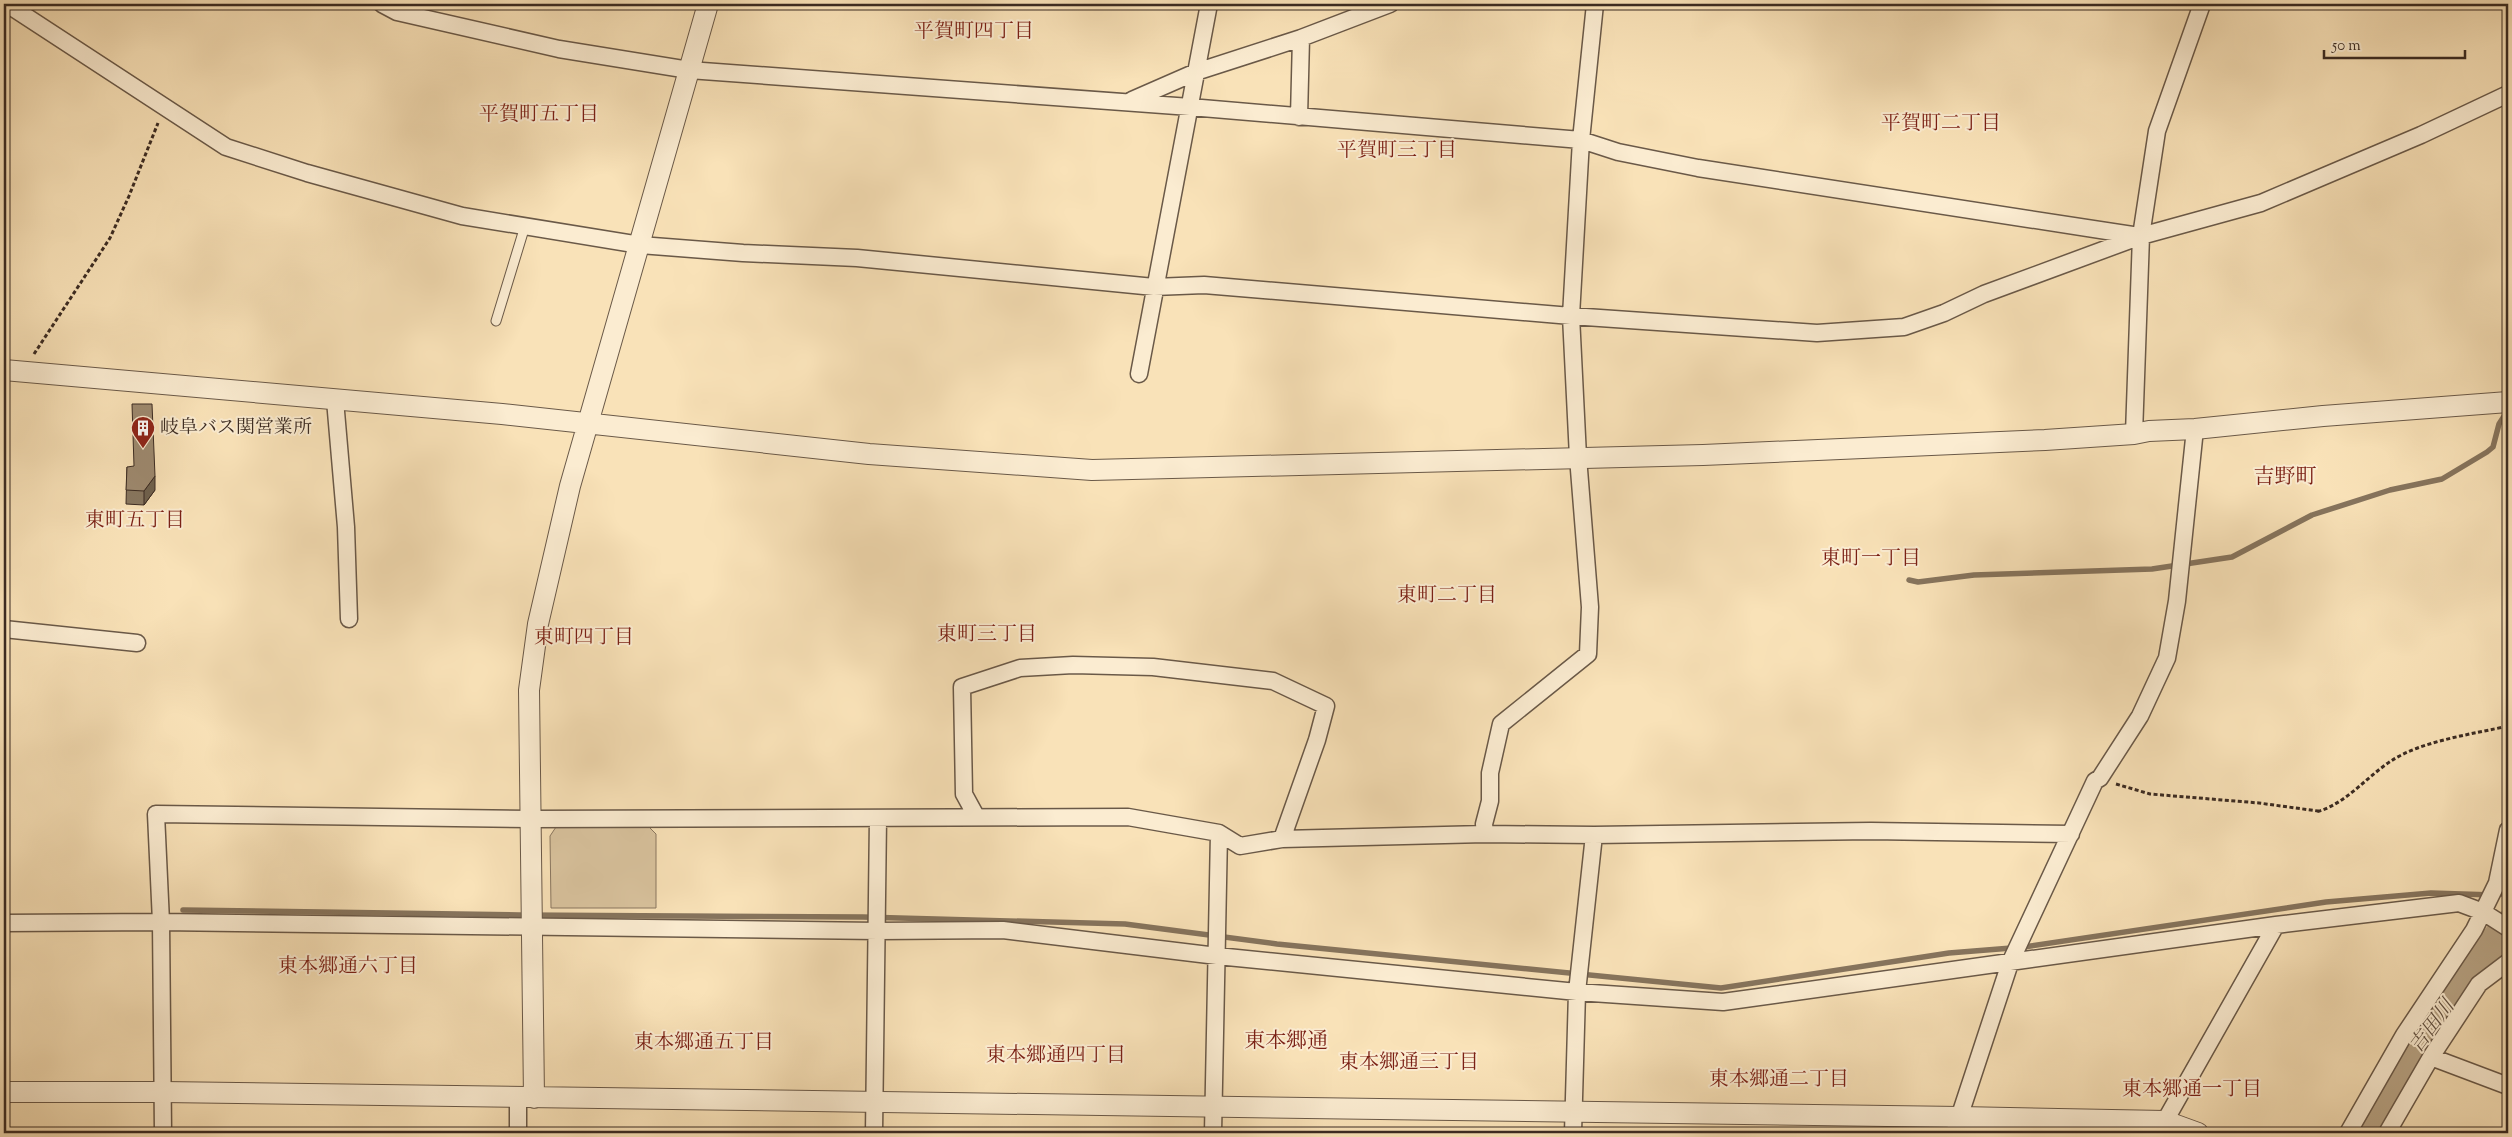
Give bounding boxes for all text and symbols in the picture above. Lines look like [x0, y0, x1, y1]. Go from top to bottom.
district label: 平賀町四丁目 [914, 18, 1034, 47]
scale bar [2324, 28, 2466, 60]
text: 50 m [2331, 36, 2361, 57]
district label: 平賀町五丁目 [479, 101, 599, 130]
district label: 平賀町二丁目 [1881, 110, 2001, 139]
district label: 平賀町三丁目 [1337, 137, 1457, 166]
building icon: 岐阜バス関営業所 [130, 415, 156, 449]
place label: 岐阜バス関営業所 [160, 415, 312, 442]
district label: 吉野町 [2254, 463, 2317, 493]
district label: 東町五丁目 [85, 507, 185, 536]
district label: 東町一丁目 [1821, 545, 1921, 574]
district label: 東町二丁目 [1397, 582, 1497, 611]
district label: 東町三丁目 [937, 621, 1037, 650]
district label: 東町四丁目 [534, 624, 634, 653]
district label: 東本郷通六丁目 [278, 953, 418, 982]
water label: 吉田川 [2403, 993, 2464, 1060]
district label: 東本郷通 [1244, 1027, 1328, 1057]
district label: 東本郷通五丁目 [634, 1029, 774, 1058]
district label: 東本郷通四丁目 [986, 1042, 1126, 1071]
district label: 東本郷通三丁目 [1339, 1049, 1479, 1078]
district label: 東本郷通二丁目 [1709, 1066, 1849, 1095]
district label: 東本郷通一丁目 [2122, 1076, 2262, 1105]

